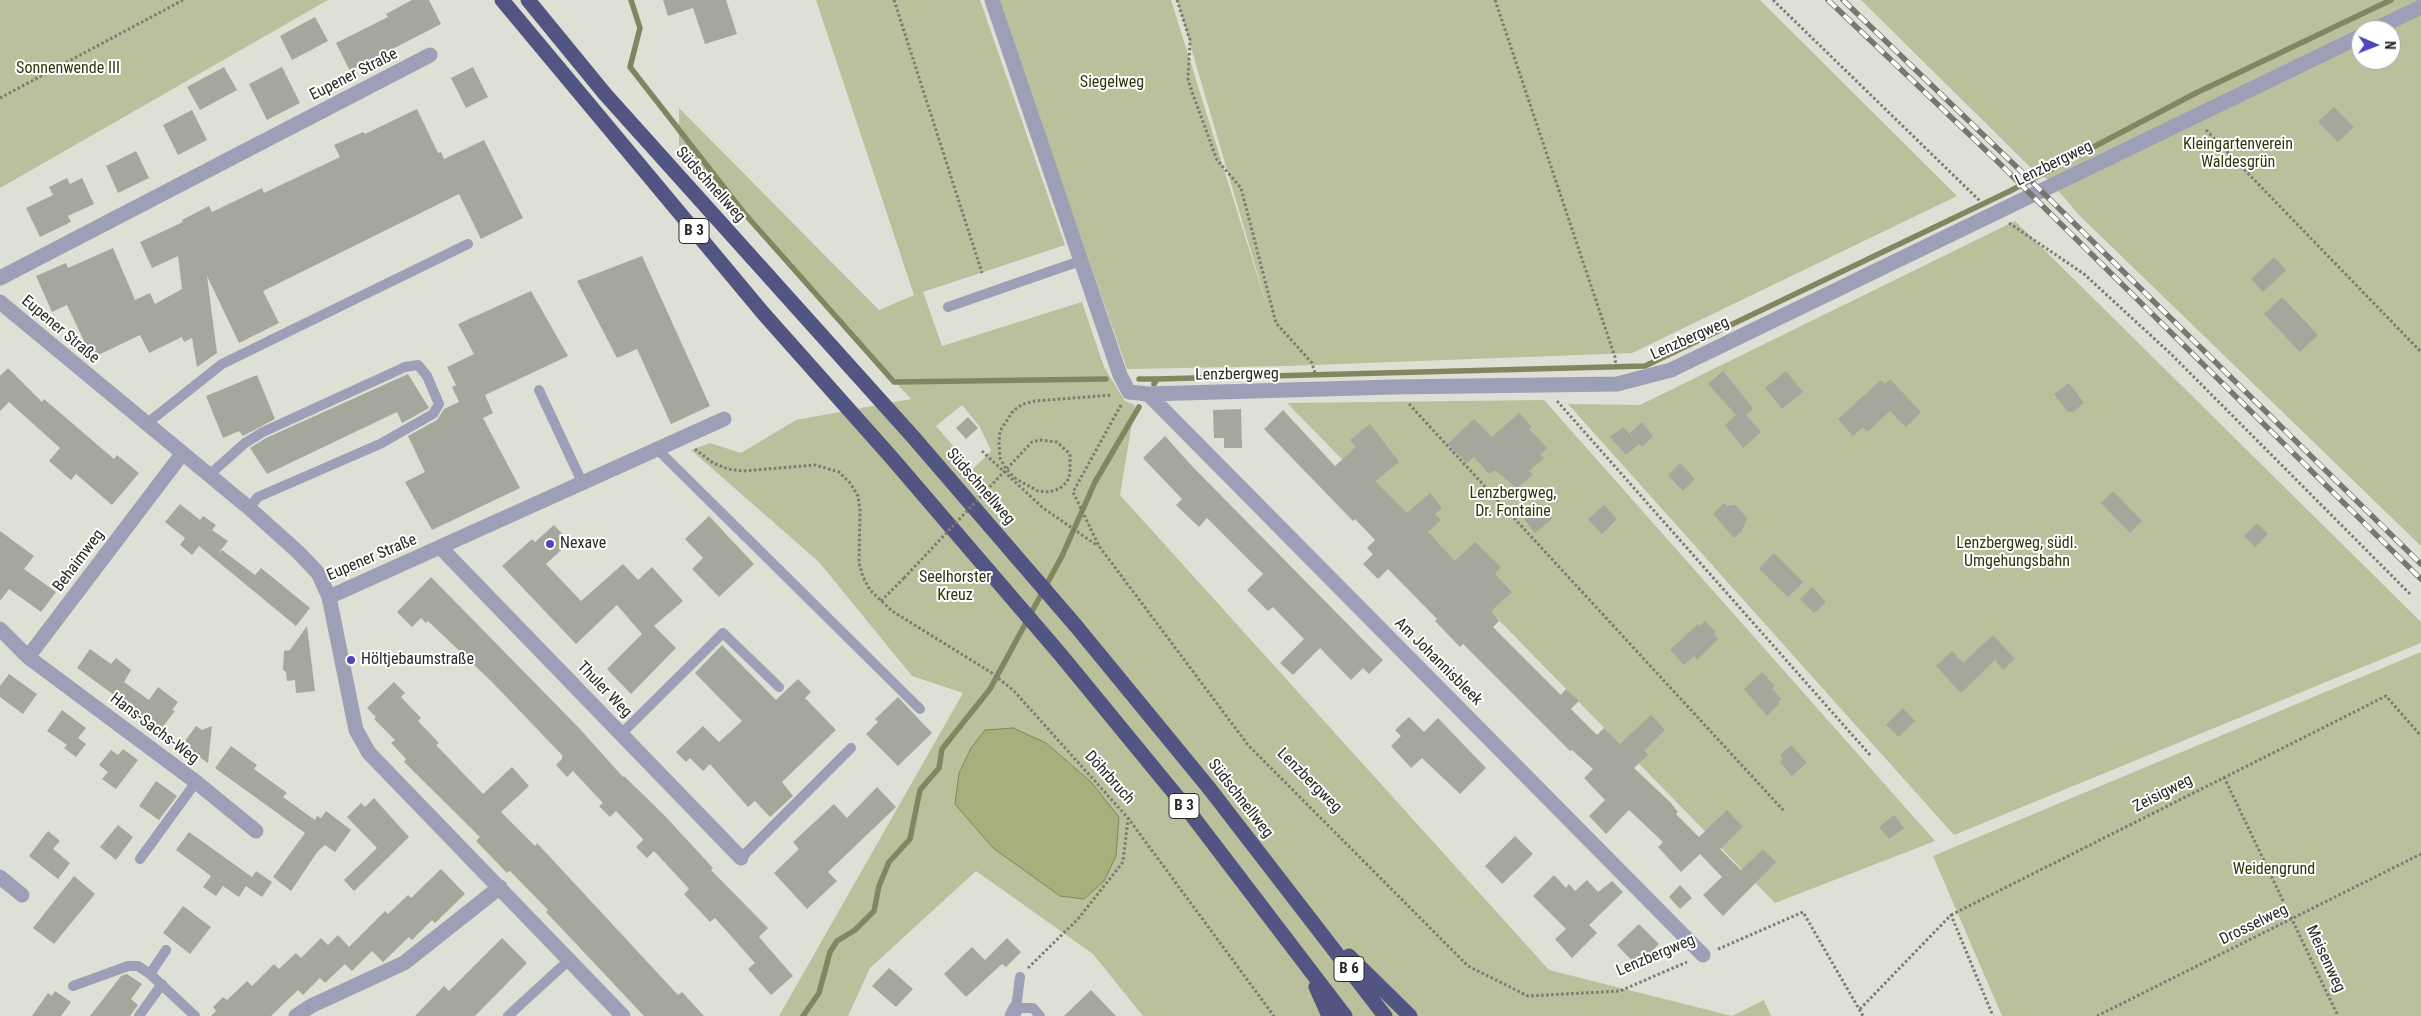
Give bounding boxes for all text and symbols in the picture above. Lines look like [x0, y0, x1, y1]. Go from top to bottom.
north arrow [2351, 20, 2401, 70]
text: N [2382, 41, 2398, 50]
street label: Eupener Straße [307, 45, 401, 105]
park label: Sonnenwende III [16, 59, 120, 79]
park label: Siegelweg [1080, 73, 1144, 93]
park label: Kleingartenverein Waldesgrün [2183, 135, 2293, 173]
street label: Lenzbergweg [2012, 137, 2096, 191]
street label: Südschnellweg [671, 143, 749, 227]
road number: B 3 [679, 218, 709, 244]
street label: Eupener Straße [17, 292, 103, 368]
street label: Lenzbergweg [1648, 313, 1732, 365]
street label: Lenzbergweg [1195, 365, 1279, 385]
street label: Südschnellweg [942, 445, 1018, 529]
park label: Lenzbergweg, Dr. Fontaine [1470, 484, 1556, 522]
street label: Behaimweg [49, 526, 109, 596]
street label: Eupener Straße [324, 530, 420, 586]
place label: Nexave [560, 534, 606, 554]
park label: Lenzbergweg, südl. Umgehungsbahn [1956, 534, 2078, 572]
marker: Nexave [544, 538, 556, 550]
park label: Seelhorster Kreuz [919, 568, 991, 606]
street label: Am Johannisbleek [1390, 614, 1486, 710]
place label: Höltjebaumstraße [361, 650, 474, 670]
marker: Höltjebaumstraße [345, 654, 357, 666]
street label: Thuler Weg [572, 658, 636, 722]
street label: Hans-Sachs-Weg [106, 689, 202, 769]
street label: Lenzbergweg [1273, 745, 1345, 817]
street label: Döhrbruch [1080, 747, 1138, 809]
street label: Südschnellweg [1203, 756, 1277, 842]
street label: Zeisigweg [2130, 771, 2196, 817]
road number: B 3 [1169, 794, 1199, 818]
park label: Weidengrund [2233, 860, 2315, 880]
street label: Drosselweg [2217, 900, 2291, 950]
street label: Meisenweg [2301, 922, 2349, 996]
street label: Lenzbergweg [1614, 931, 1698, 981]
road number: B 6 [1334, 956, 1364, 982]

